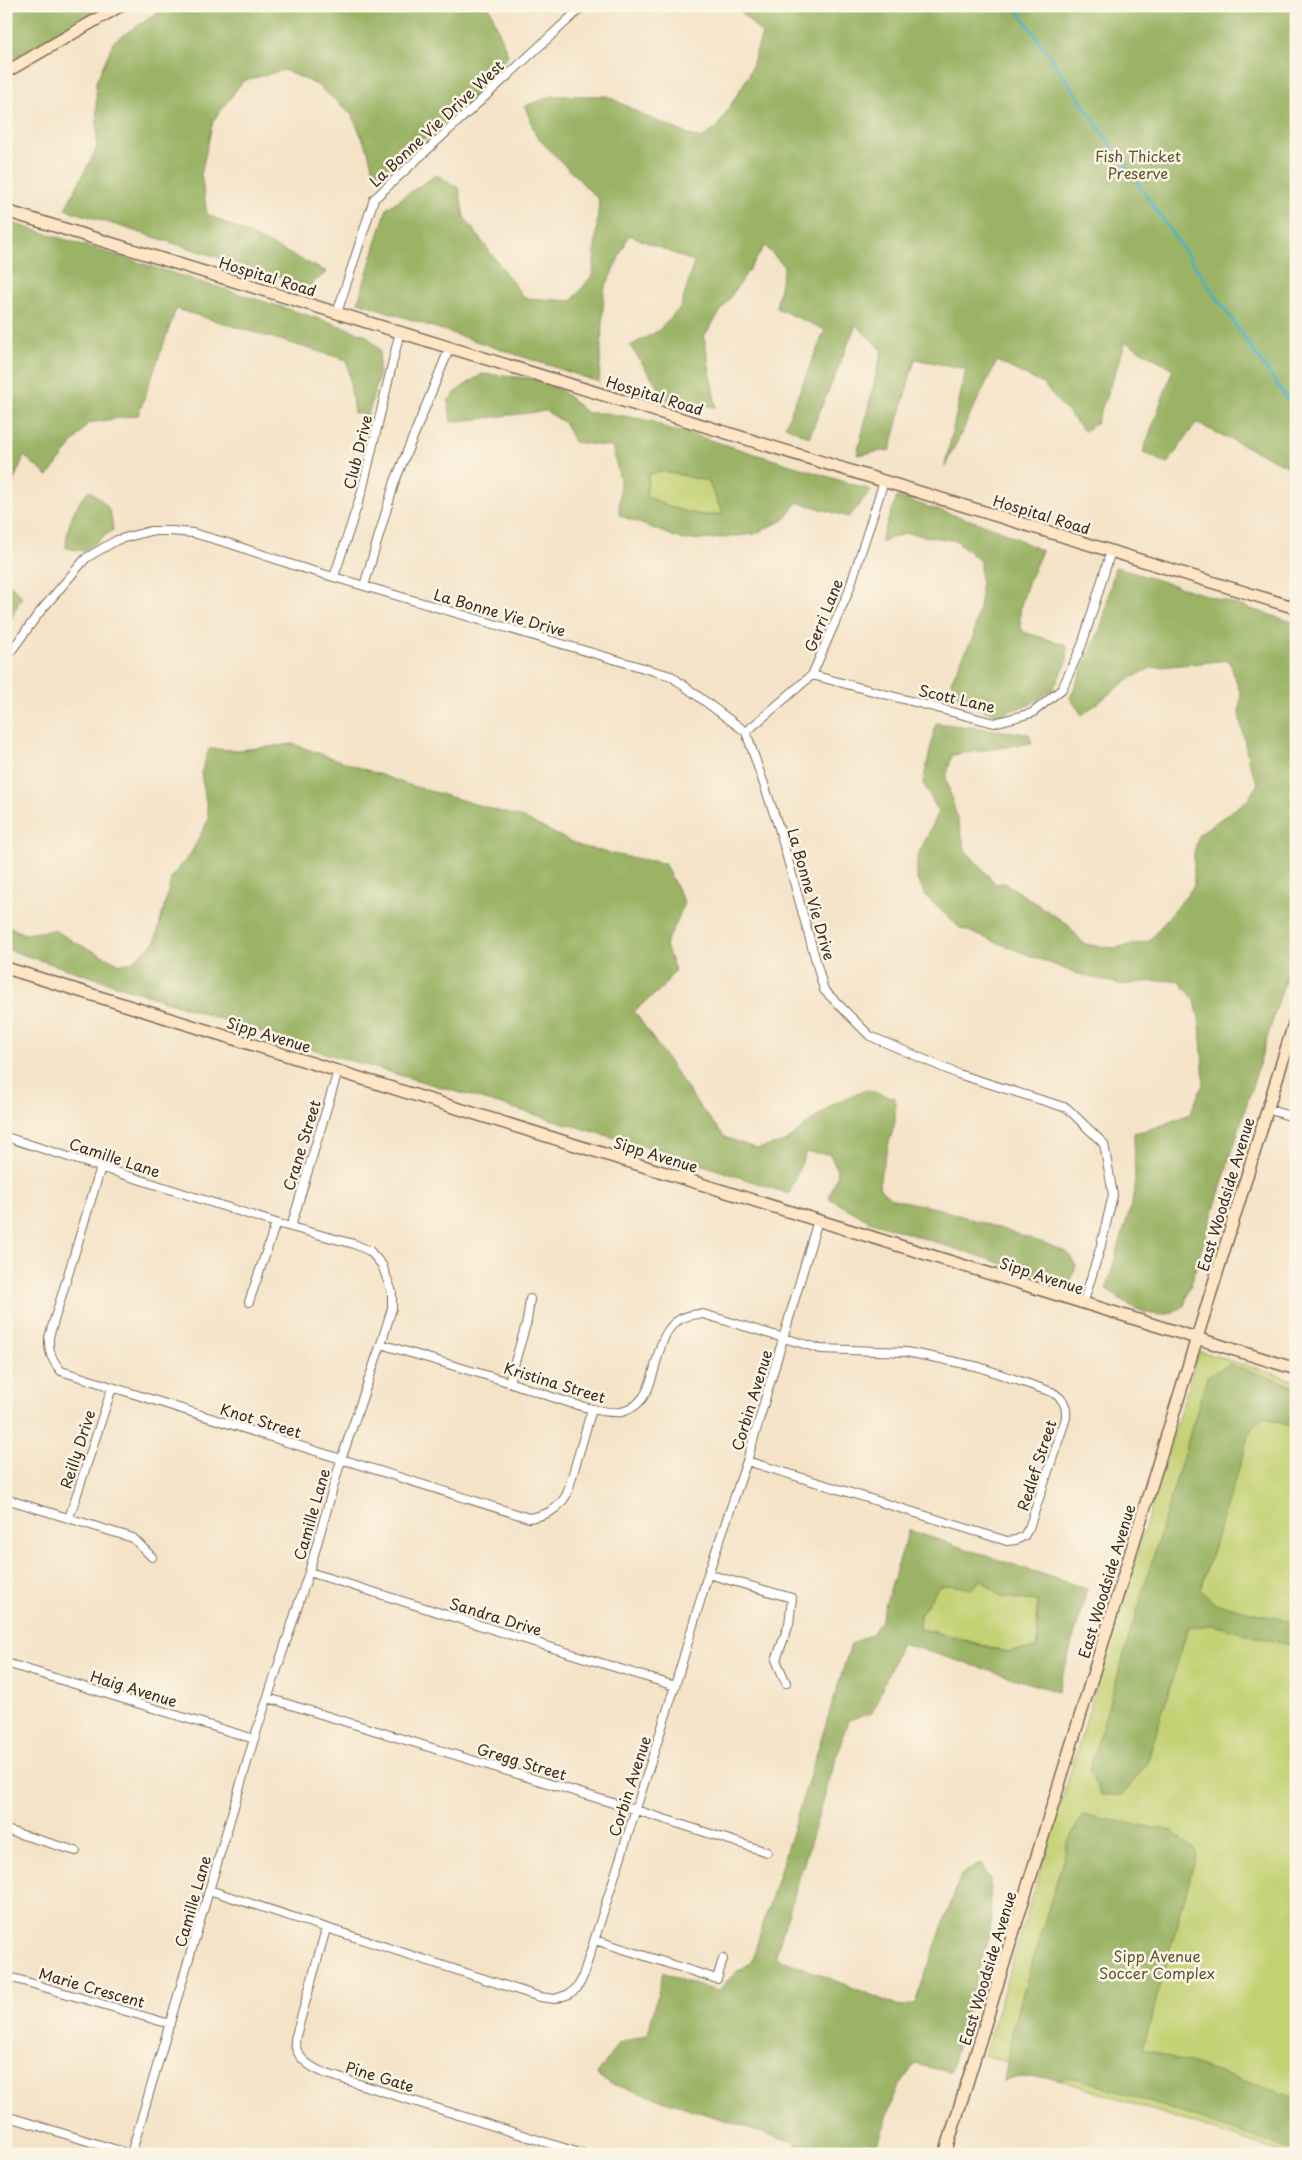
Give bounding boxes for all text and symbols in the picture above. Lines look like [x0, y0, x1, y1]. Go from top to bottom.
street label: La Bonne Vie Drive West [363, 54, 509, 192]
park label: Fish Thicket Preserve [1095, 144, 1181, 184]
street label: Hospital Road [217, 250, 319, 302]
street label: Hospital Road [604, 369, 706, 421]
street label: Club Drive [337, 412, 377, 492]
street label: Hospital Road [991, 488, 1093, 540]
street label: Gerri Lane [798, 575, 848, 655]
street label: La Bonne Vie Drive [431, 582, 569, 642]
street label: Scott Lane [916, 678, 998, 718]
street label: La Bonne Vie Drive [782, 825, 842, 963]
street label: Sipp Avenue [224, 1010, 314, 1058]
street label: Crane Street [276, 1097, 326, 1193]
street label: East Woodside Avenue [1191, 1114, 1259, 1274]
street label: Sipp Avenue [611, 1130, 701, 1178]
street label: Camille Lane [67, 1131, 163, 1183]
street label: Sipp Avenue [997, 1251, 1087, 1299]
street label: Corbin Avenue [725, 1347, 777, 1453]
street label: Kristina Street [501, 1356, 609, 1408]
street label: Knot Street [218, 1397, 304, 1443]
street label: Reilly Drive [53, 1407, 101, 1491]
street label: Redlef Street [1010, 1416, 1062, 1514]
street label: Camille Lane [287, 1465, 335, 1563]
street label: East Woodside Avenue [1072, 1501, 1140, 1661]
street label: Sandra Drive [447, 1591, 545, 1641]
street label: Haig Avenue [88, 1664, 180, 1712]
street label: Corbin Avenue [602, 1733, 656, 1839]
street label: Gregg Street [474, 1736, 570, 1786]
street label: Camille Lane [168, 1852, 216, 1950]
street label: East Woodside Avenue [953, 1888, 1021, 2048]
park label: Sipp Avenue Soccer Complex [1099, 1944, 1215, 1984]
street label: Marie Crescent [36, 1961, 148, 2013]
street label: Pine Gate [343, 2055, 417, 2097]

